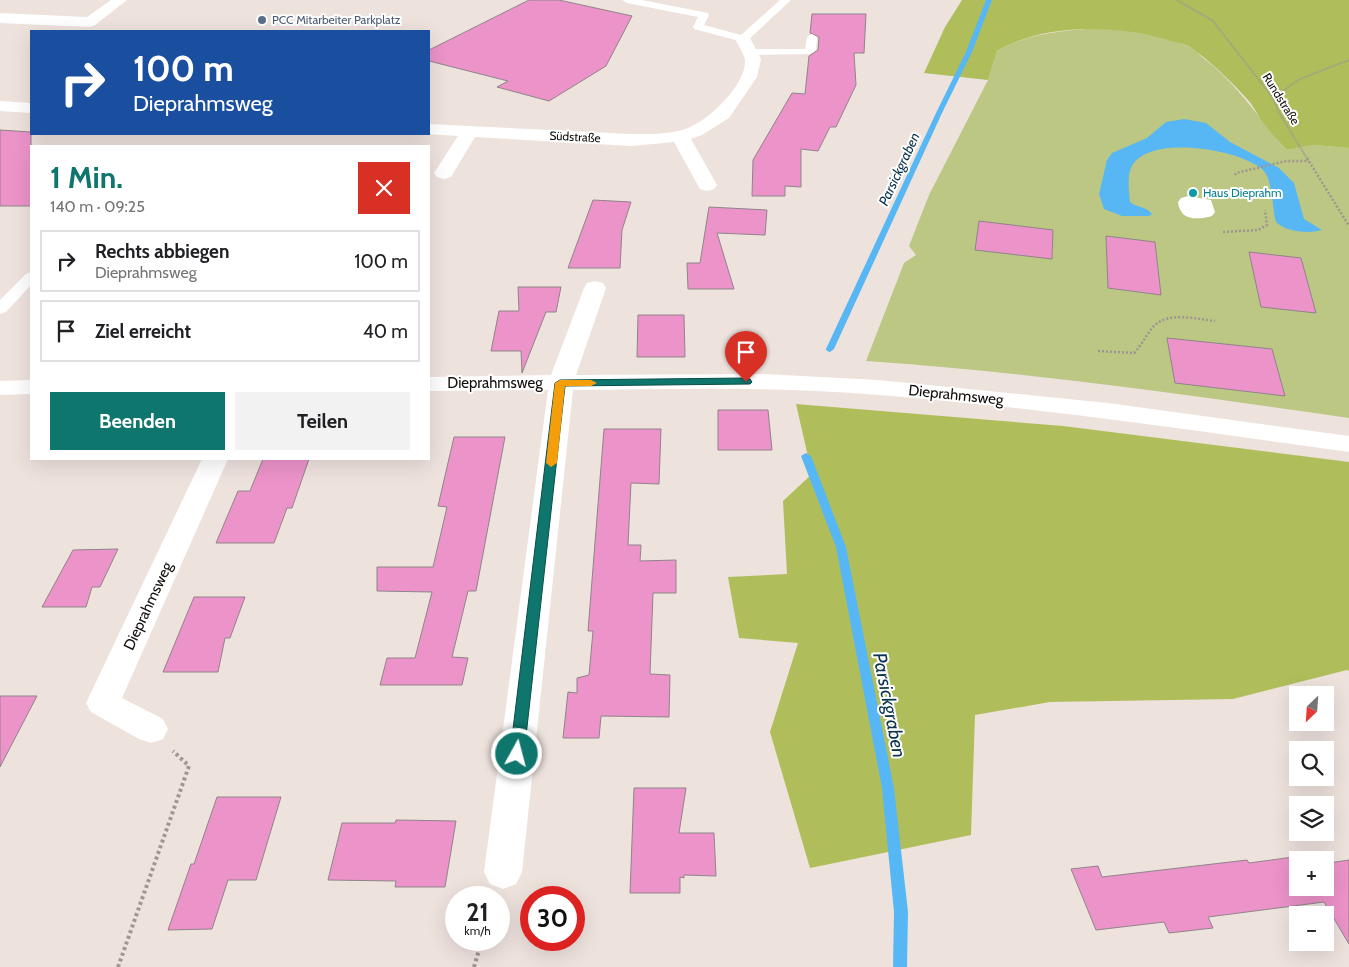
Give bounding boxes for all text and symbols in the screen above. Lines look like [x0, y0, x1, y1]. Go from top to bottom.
place label: PCC Mitarbeiter Parkplatz [272, 12, 401, 27]
marker: PCC Mitarbeiter Parkplatz [256, 14, 268, 26]
text: 100 m [133, 47, 234, 90]
icon: right [50, 50, 115, 115]
street label: Rundstraße [1260, 70, 1303, 127]
text: Dieprahmsweg [133, 90, 273, 117]
street label: Südstraße [549, 128, 601, 145]
water label: Parsickgraben [874, 130, 924, 208]
text: 1 Min. [50, 159, 123, 196]
button: close [358, 162, 410, 214]
place label: Haus Dieprahm [1203, 185, 1282, 200]
marker: Haus Dieprahm [1187, 187, 1199, 199]
text: 140 m · 09:25 [50, 197, 145, 216]
text: Rechts abbiegen [95, 240, 229, 263]
icon: right [52, 247, 80, 275]
text: 100 m [354, 250, 408, 273]
text: Dieprahmsweg [95, 263, 197, 282]
icon: arrive [52, 317, 80, 345]
text: Ziel erreicht [95, 320, 191, 343]
text: 40 m [363, 320, 408, 343]
pin [725, 331, 767, 382]
icon: arrive [732, 338, 760, 366]
street label: Dieprahmsweg [447, 374, 543, 392]
street label: Dieprahmsweg [908, 381, 1005, 409]
button: Beenden [50, 392, 225, 450]
button: Teilen [235, 392, 410, 450]
street label: Dieprahmsweg [120, 559, 177, 653]
water label: Parsickgraben [868, 651, 911, 760]
north arrow [1289, 686, 1334, 731]
map controls [1289, 686, 1334, 951]
position arrow [490, 727, 542, 779]
button: search [1289, 741, 1334, 786]
button: layers [1289, 796, 1334, 841]
button: + [1289, 851, 1334, 896]
speed limit sign: 30 [520, 886, 585, 951]
text: 21 [466, 897, 489, 927]
button: − [1289, 906, 1334, 951]
text: km/h [464, 923, 491, 938]

